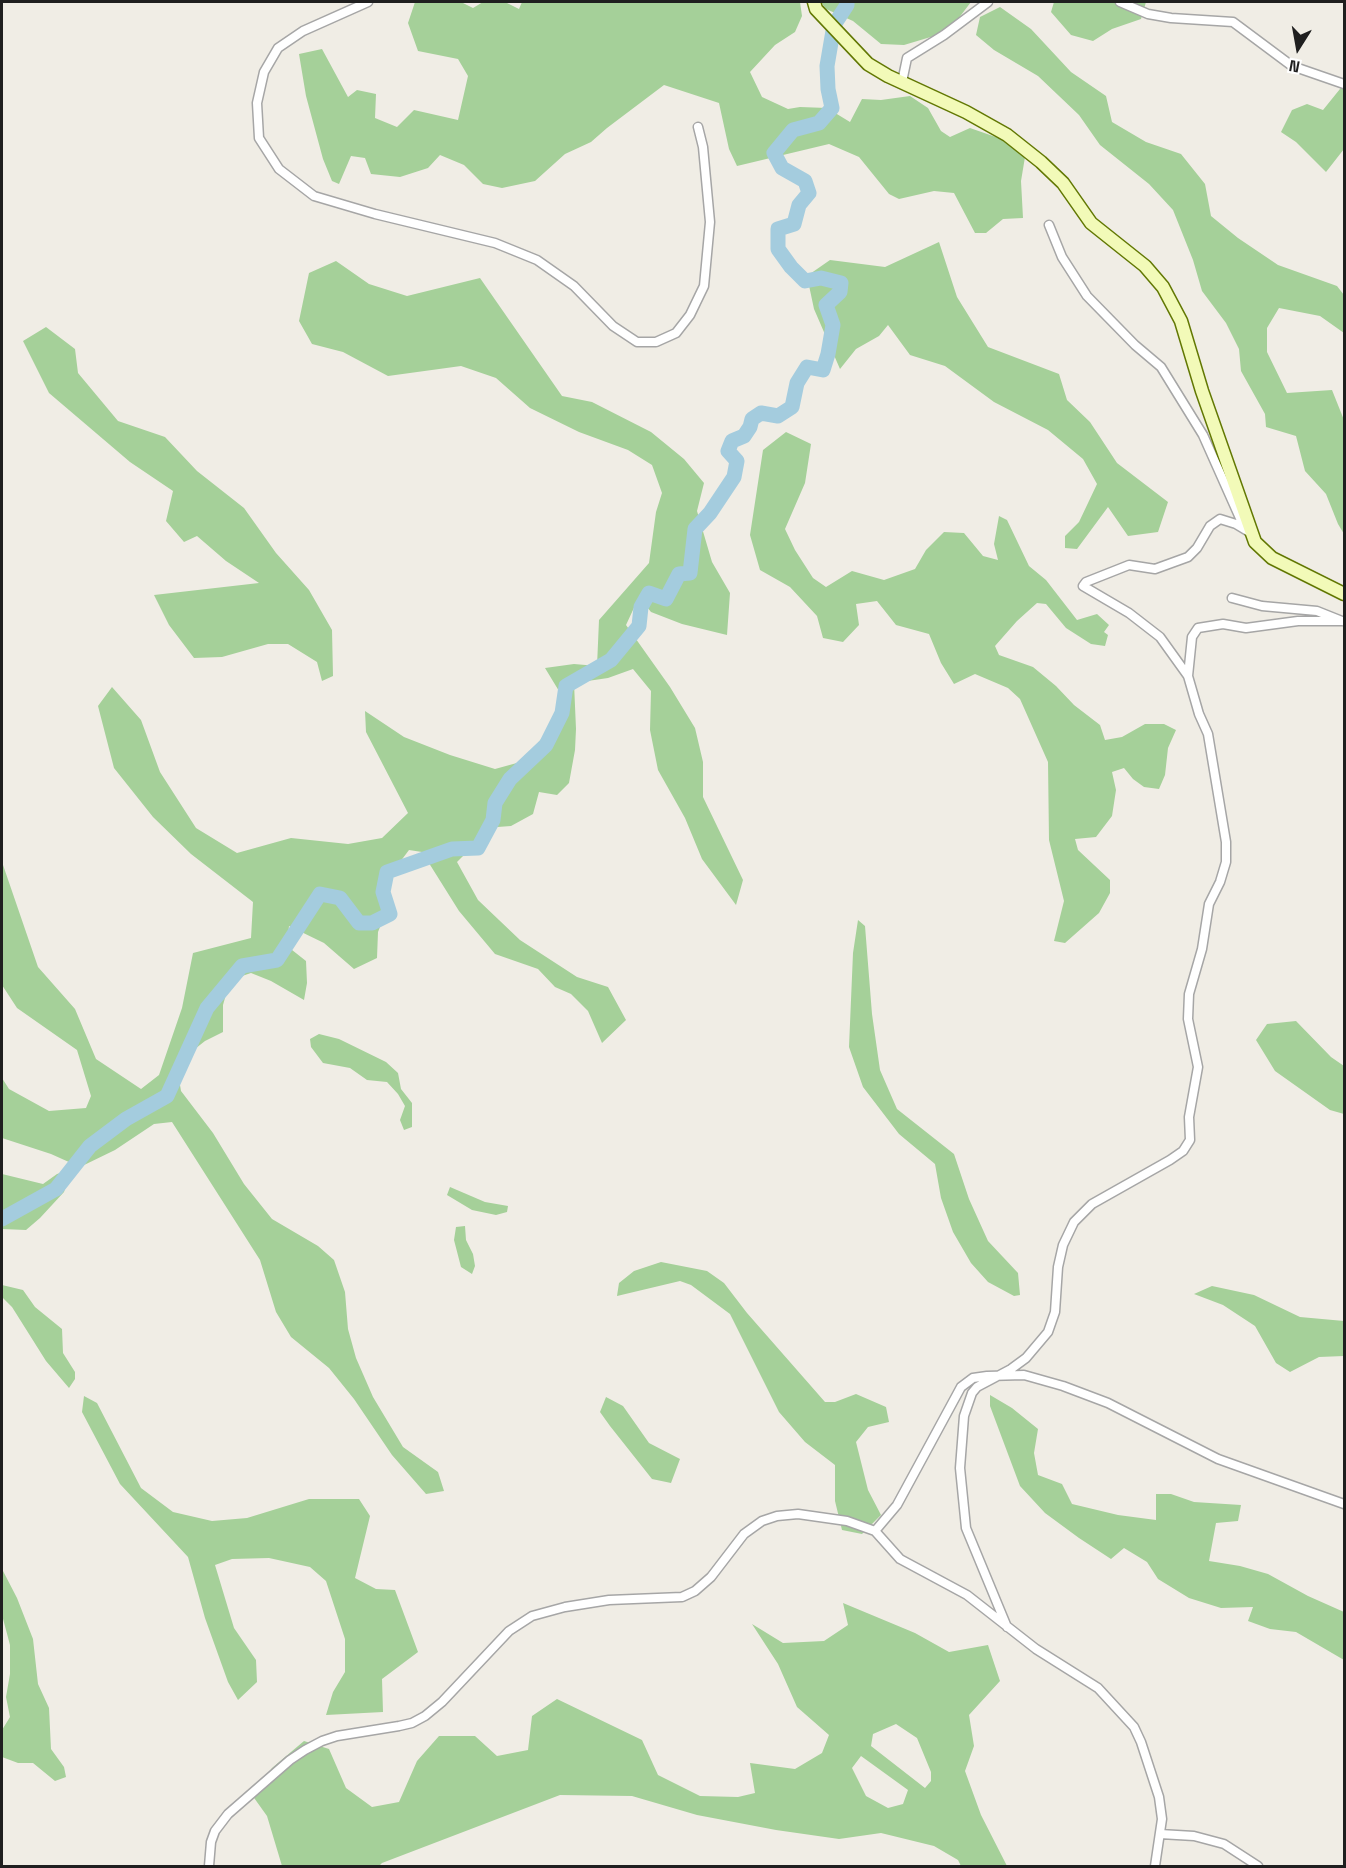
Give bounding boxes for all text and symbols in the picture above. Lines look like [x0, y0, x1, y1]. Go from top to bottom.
north arrow [1268, 18, 1328, 78]
text: N [1287, 55, 1302, 77]

